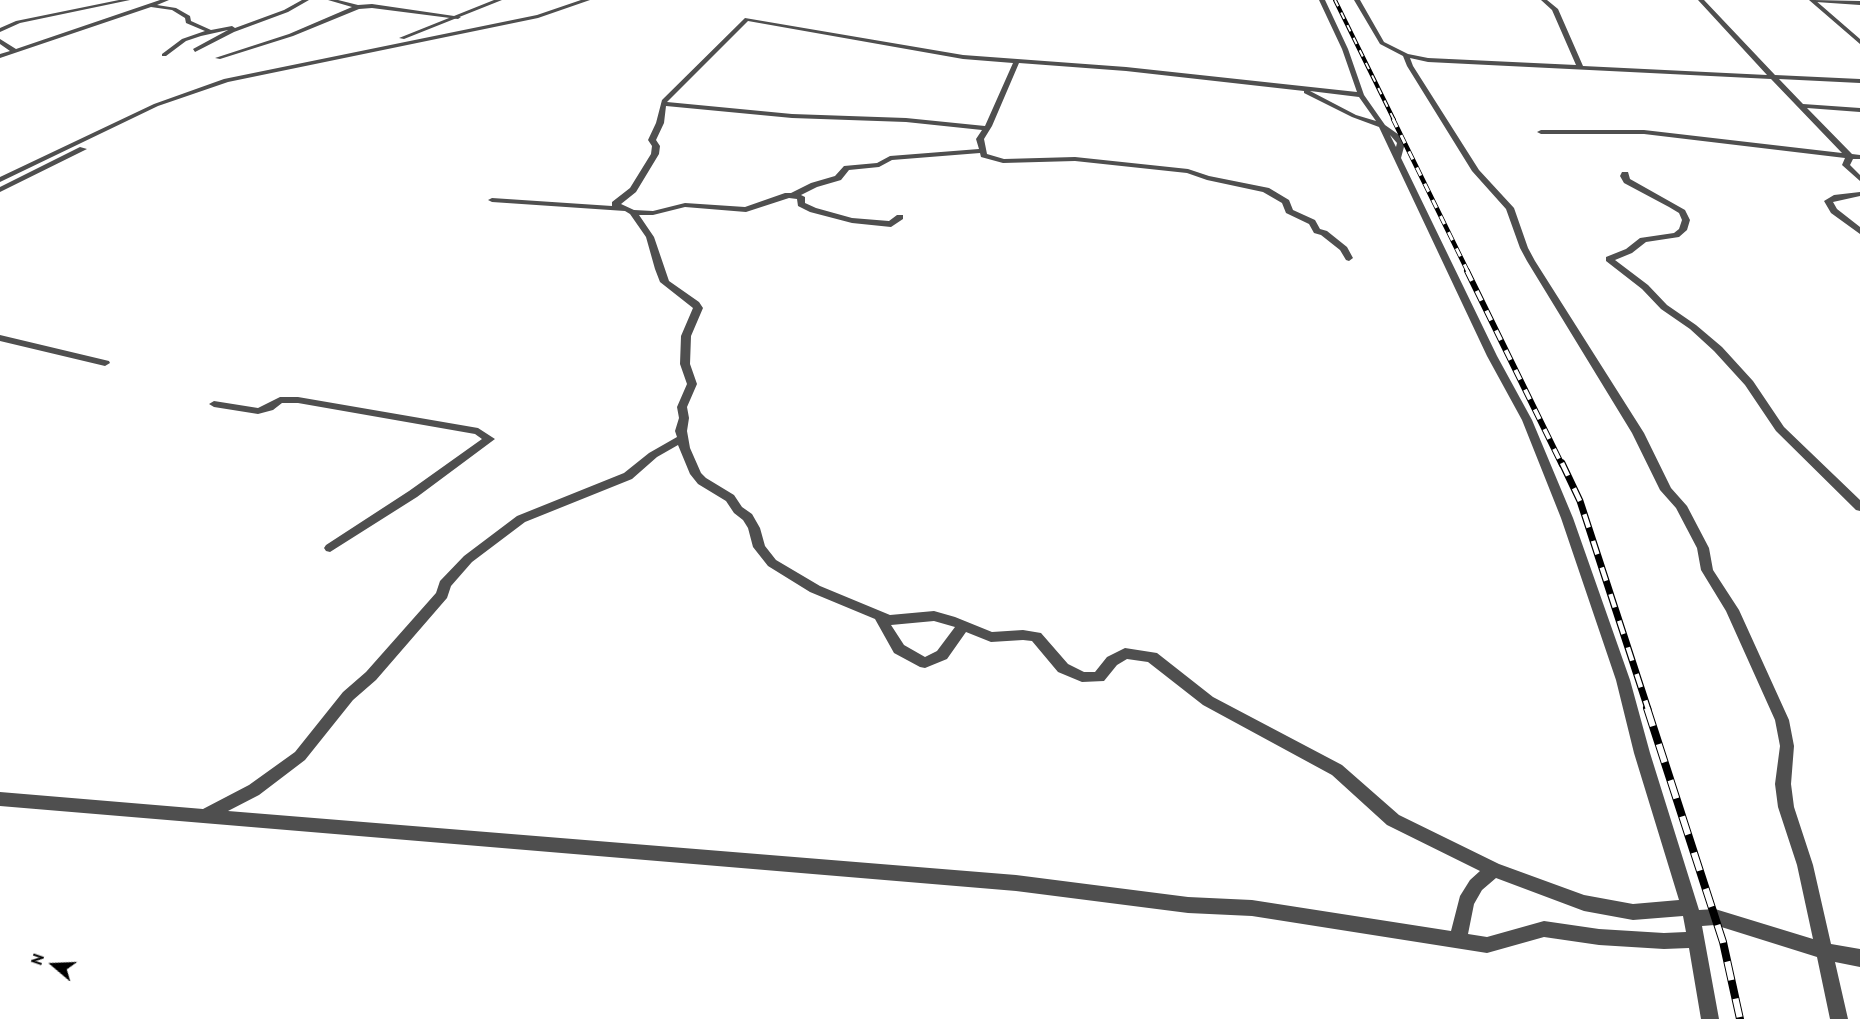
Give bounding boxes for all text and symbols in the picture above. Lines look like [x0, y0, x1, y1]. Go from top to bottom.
north arrow [24, 935, 84, 995]
text: N [26, 951, 48, 967]

